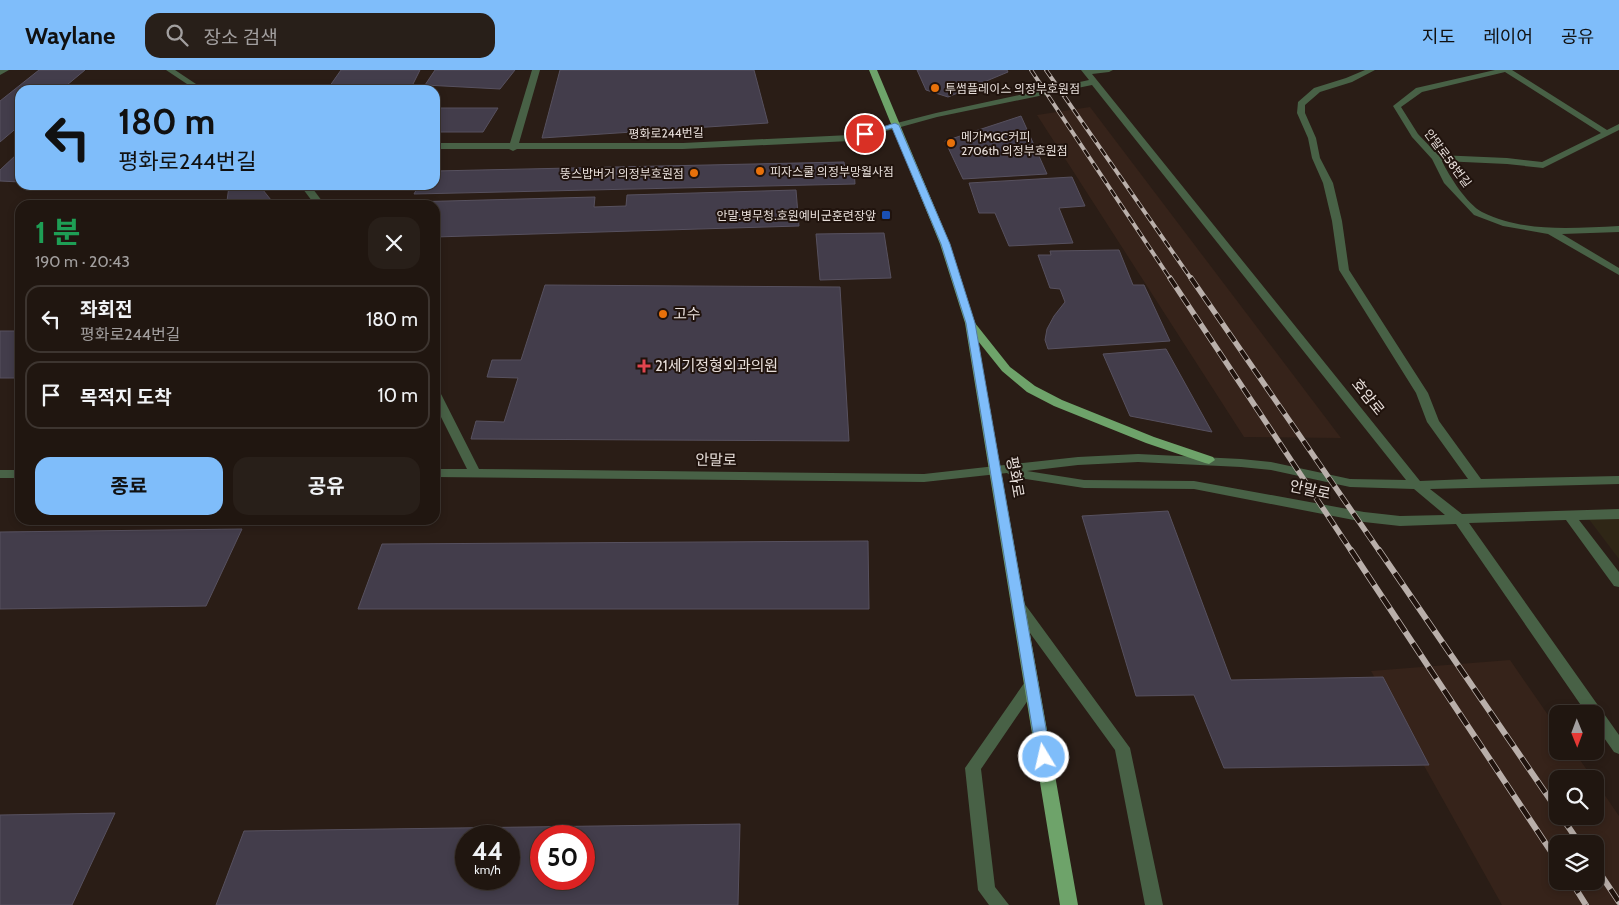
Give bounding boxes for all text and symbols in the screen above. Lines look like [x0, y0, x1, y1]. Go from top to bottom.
search box [145, 13, 495, 58]
text: Waylane [25, 21, 115, 50]
icon: search [163, 21, 191, 49]
text: 장소 검색 [203, 26, 278, 49]
text: 지도 [1422, 26, 1455, 48]
text: 레이어 [1483, 26, 1533, 48]
text: 공유 [1561, 26, 1594, 48]
place label: 투썸플레이스 의정부호원점 [945, 81, 1080, 96]
marker: 투썸플레이스 의정부호원점 [929, 82, 941, 94]
text: 180 m [118, 100, 215, 143]
icon: left [35, 105, 100, 170]
pin [844, 113, 886, 155]
icon: arrive [851, 120, 879, 148]
street label: 평화로244번길 [628, 125, 704, 141]
street label: 안말로58번길 [1421, 126, 1475, 190]
place label: 메가MGC커피 2706th 의정부호원점 [961, 129, 1068, 158]
marker: 메가MGC커피 2706th 의정부호원점 [945, 137, 957, 149]
text: 평화로244번길 [118, 148, 256, 175]
place label: 피자스쿨 의정부망월사점 [770, 164, 894, 179]
marker: 피자스쿨 의정부망월사점 [754, 165, 766, 177]
place label: 뚱스밥버거 의정부호원점 [560, 166, 684, 181]
marker: 뚱스밥버거 의정부호원점 [688, 167, 700, 179]
place label: 안말.병무청.호원예비군훈련장앞 [716, 208, 876, 223]
marker: 안말.병무청.호원예비군훈련장앞 [880, 209, 892, 221]
text: 1 분 [35, 214, 80, 251]
button: close [368, 217, 420, 269]
text: 190 m · 20:43 [35, 252, 130, 271]
text: 좌회전 [80, 298, 132, 321]
icon: left [37, 305, 65, 333]
place label: 고수 [673, 305, 701, 323]
text: 180 m [366, 308, 418, 331]
marker: 고수 [657, 308, 669, 320]
text: 평화로244번길 [80, 325, 180, 344]
place label: 21세기정형외과의원 [655, 357, 778, 375]
marker: 21세기정형외과의원 [637, 359, 651, 373]
street label: 호암로 [1348, 375, 1388, 419]
icon: arrive [37, 381, 65, 409]
text: 10 m [378, 384, 418, 407]
text: 목적지 도착 [80, 386, 172, 409]
street label: 안말로 [695, 451, 737, 469]
street label: 평화로 [1003, 455, 1027, 499]
button: 종료 [35, 457, 223, 515]
button: 공유 [233, 457, 420, 515]
street label: 안말로 [1288, 477, 1332, 503]
north arrow [1549, 705, 1604, 760]
map controls [1549, 705, 1604, 890]
position arrow [1017, 730, 1069, 782]
button: search [1549, 770, 1604, 825]
speed limit sign: 50 [530, 825, 595, 890]
button: layers [1549, 835, 1604, 890]
text: 44 [472, 836, 503, 866]
text: km/h [474, 862, 501, 877]

